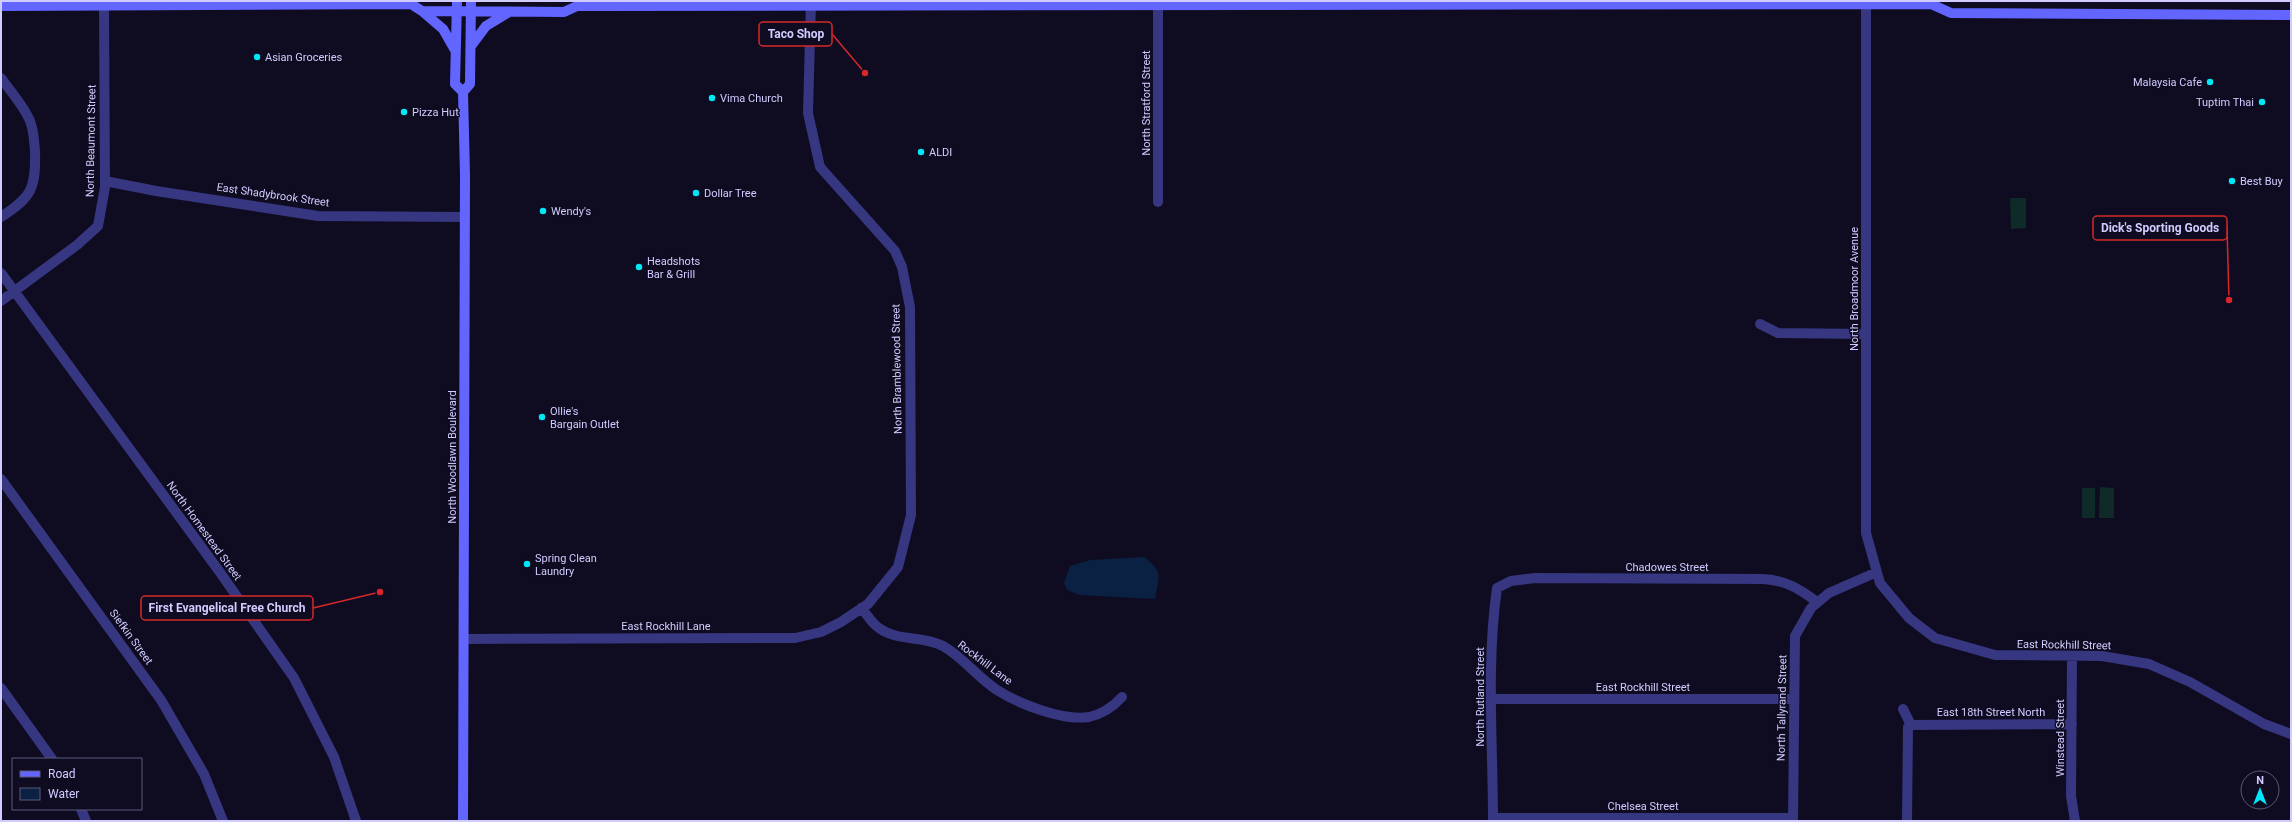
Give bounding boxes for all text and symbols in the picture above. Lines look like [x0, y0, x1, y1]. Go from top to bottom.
callout: Taco Shop [759, 22, 832, 46]
text: Taco Shop [768, 27, 825, 41]
street label: North Stratford Street [1140, 50, 1153, 156]
place label: Asian Groceries [265, 51, 343, 64]
marker: Asian Groceries [252, 52, 262, 62]
place label: Malaysia Cafe [2133, 76, 2202, 89]
marker: Malaysia Cafe [2205, 77, 2215, 87]
street label: North Beaumont Street [84, 84, 98, 197]
place label: Vima Church [720, 92, 783, 105]
marker: Vima Church [707, 93, 717, 103]
place label: Tuptim Thai [2196, 96, 2254, 109]
marker: Tuptim Thai [2257, 97, 2267, 107]
place label: Pizza Hut [412, 106, 459, 119]
marker: Pizza Hut [399, 107, 409, 117]
place label: ALDI [929, 146, 952, 159]
marker: ALDI [916, 147, 926, 157]
place label: Best Buy [2240, 175, 2284, 188]
marker: Best Buy [2227, 176, 2237, 186]
street label: East Shadybrook Street [216, 181, 331, 209]
place label: Dollar Tree [704, 187, 757, 200]
marker: Dollar Tree [691, 188, 701, 198]
place label: Wendy's [551, 205, 591, 218]
marker: Wendy's [538, 206, 548, 216]
callout: Dick's Sporting Goods [2093, 216, 2227, 240]
text: Dick's Sporting Goods [2101, 221, 2219, 235]
street label: North Broadmoor Avenue [1848, 227, 1861, 351]
place label: Headshots Bar & Grill [647, 255, 700, 281]
marker: Headshots Bar & Grill [634, 262, 644, 272]
street label: North Bramblewood Street [889, 304, 905, 434]
street label: North Woodlawn Boulevard [446, 390, 459, 524]
place label: Ollie's Bargain Outlet [550, 405, 620, 431]
marker: Ollie's Bargain Outlet [537, 412, 547, 422]
street label: North Homestead Street [164, 479, 245, 583]
place label: Spring Clean Laundry [535, 552, 597, 578]
marker: Spring Clean Laundry [522, 559, 532, 569]
street label: Chadowes Street [1625, 561, 1709, 574]
callout: First Evangelical Free Church [141, 596, 313, 620]
text: First Evangelical Free Church [149, 601, 306, 615]
street label: Siefkin Street [107, 607, 156, 667]
street label: East Rockhill Lane [621, 620, 711, 633]
street label: Rockhill Lane [955, 638, 1015, 688]
street label: East Rockhill Street [2017, 638, 2112, 652]
street label: North Rutland Street [1474, 647, 1487, 747]
street label: North Tallyrand Street [1775, 654, 1789, 761]
street label: East Rockhill Street [1596, 681, 1691, 694]
street label: Winstead Street [2054, 699, 2067, 777]
street label: East 18th Street North [1937, 706, 2045, 719]
legend [12, 758, 142, 810]
text: Road [48, 767, 76, 781]
north arrow [2240, 770, 2280, 810]
text: N [2256, 774, 2264, 787]
text: Water [48, 787, 79, 801]
street label: Chelsea Street [1608, 800, 1679, 813]

